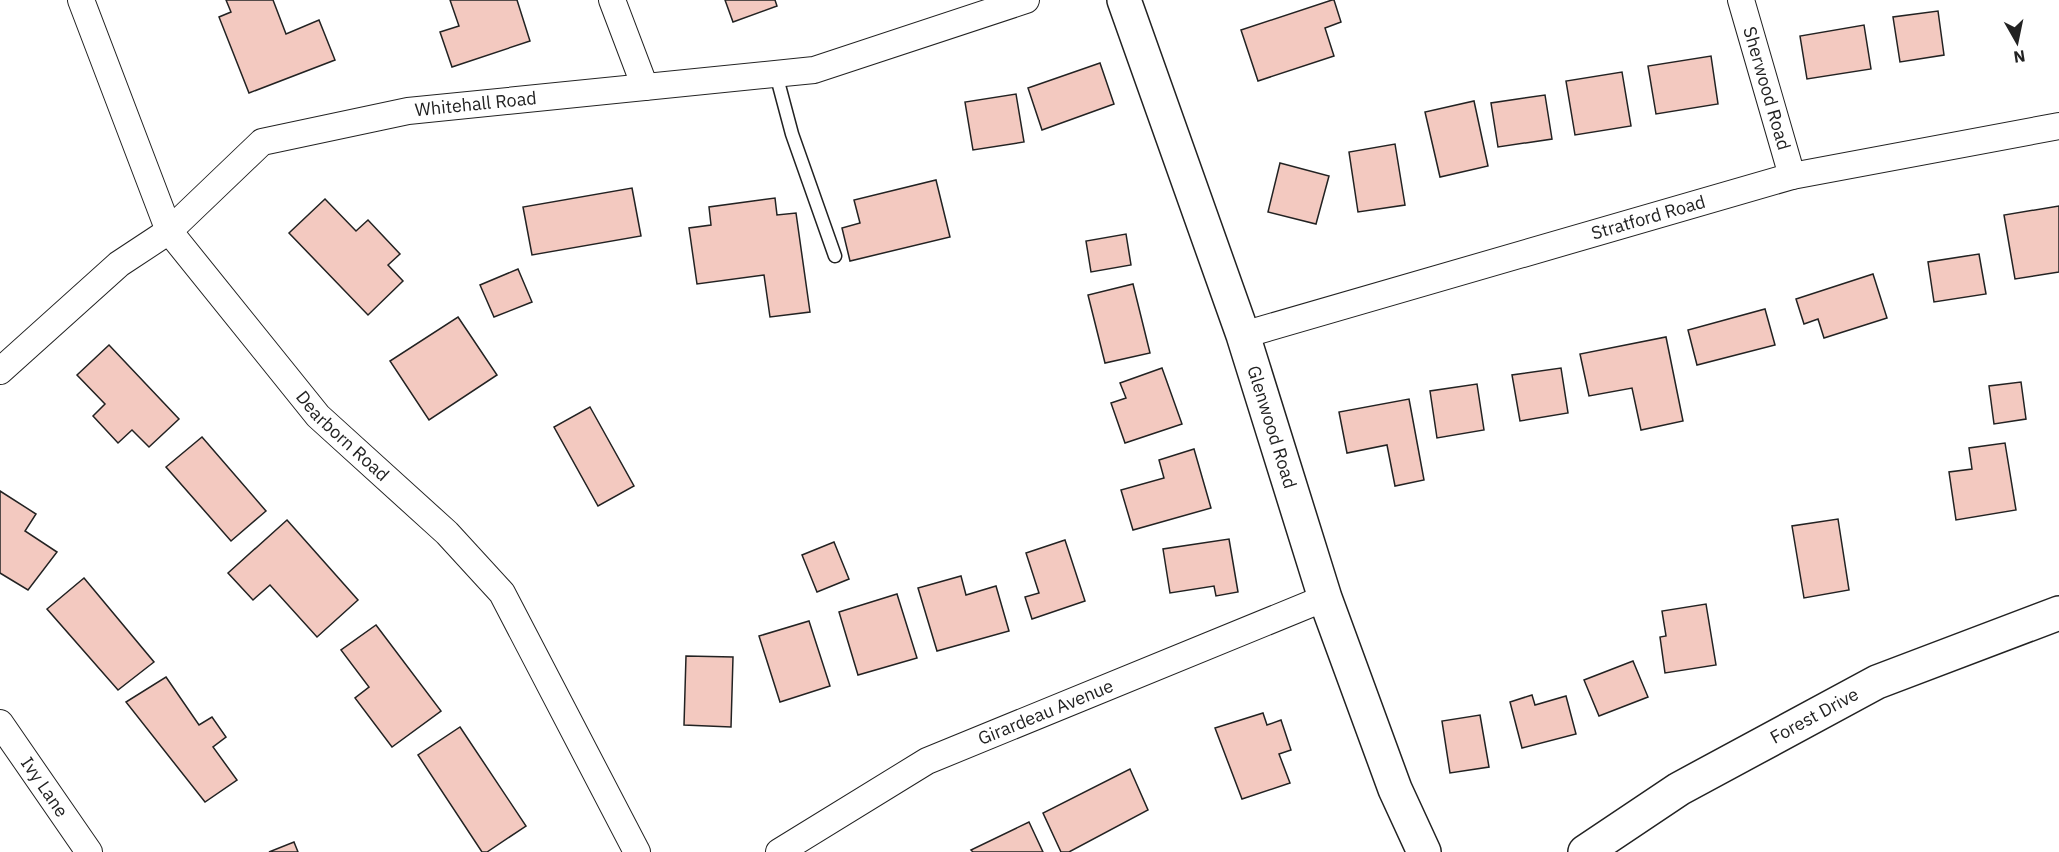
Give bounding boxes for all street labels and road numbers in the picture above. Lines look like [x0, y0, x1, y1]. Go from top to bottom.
street label: Sherwood Road [1738, 24, 1796, 153]
street label: Whitehall Road [414, 86, 538, 121]
street label: Stratford Road [1589, 190, 1708, 245]
street label: Glenwood Road [1242, 363, 1302, 491]
street label: Dearborn Road [291, 386, 394, 486]
street label: Girardeau Avenue [974, 674, 1117, 750]
street label: Forest Drive [1766, 682, 1862, 749]
street label: Ivy Lane [16, 752, 74, 822]

